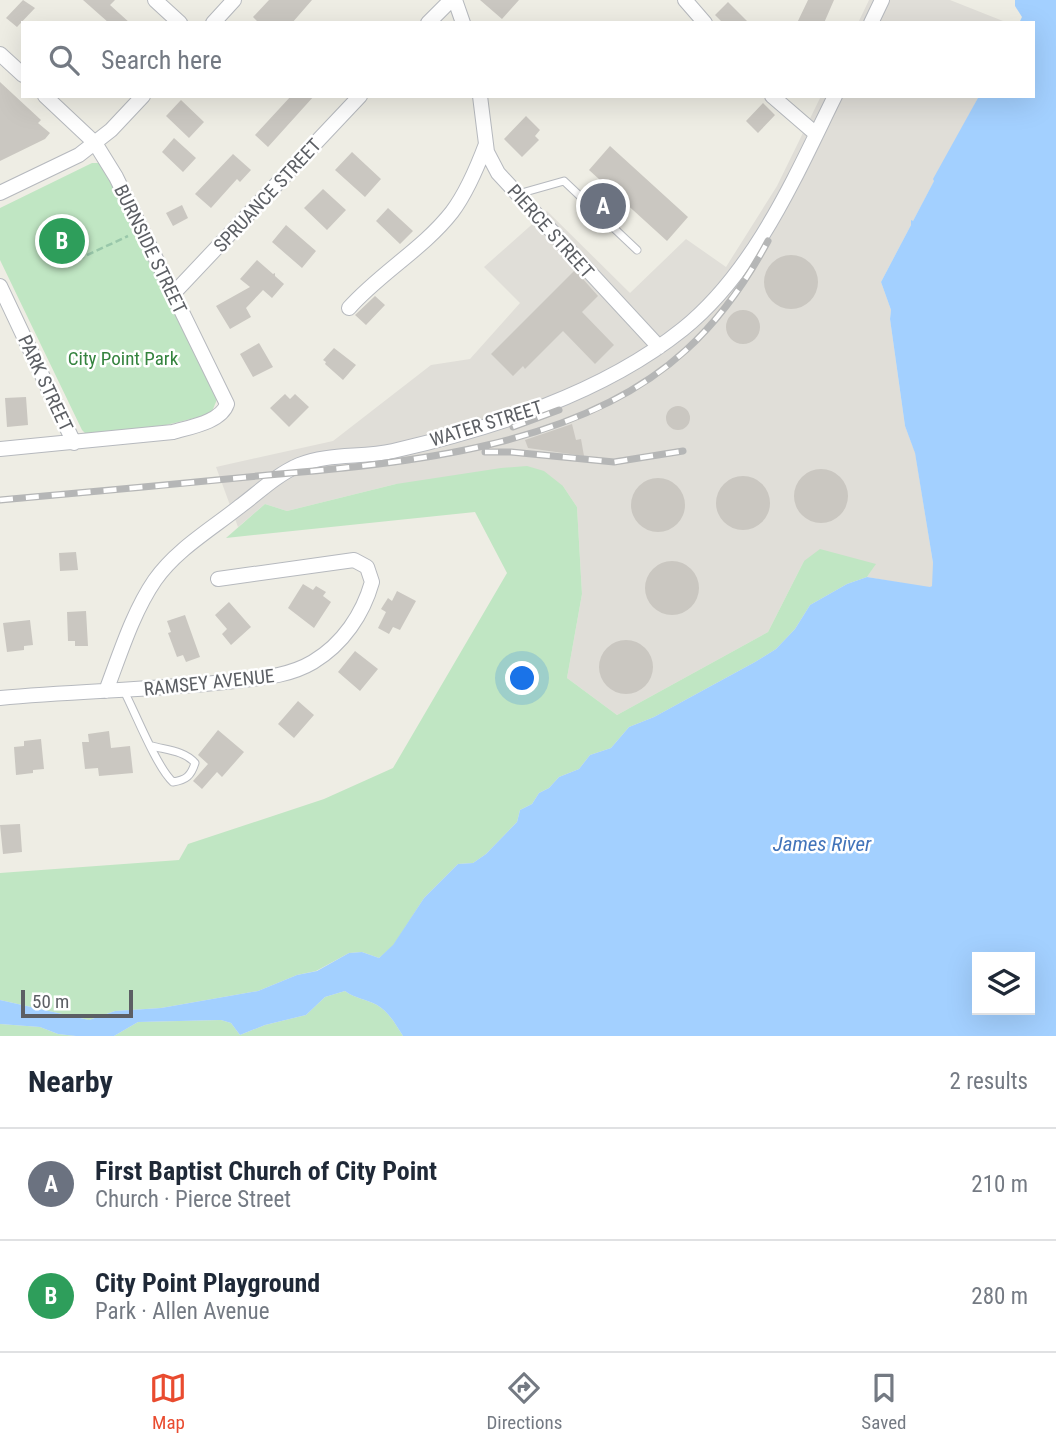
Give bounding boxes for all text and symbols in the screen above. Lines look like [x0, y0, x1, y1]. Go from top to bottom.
search box [21, 21, 1035, 98]
icon: search [45, 41, 83, 79]
text: Search here [101, 45, 222, 75]
street label: SPRUANCE STREET [209, 134, 326, 257]
street label: PIERCE STREET [503, 180, 599, 283]
pin: A [580, 180, 626, 232]
street label: BURNSIDE STREET [109, 181, 192, 318]
pin: B [39, 215, 85, 267]
street label: PARK STREET [13, 331, 78, 435]
park label: City Point Park [68, 347, 179, 370]
street label: WATER STREET [427, 395, 545, 451]
your location [505, 661, 539, 695]
street label: RAMSEY AVENUE [143, 664, 275, 701]
water label: James River [773, 832, 872, 856]
map controls [972, 952, 1035, 1015]
button: layers [972, 952, 1035, 1015]
scale bar [21, 987, 133, 1019]
text: 50 m [32, 990, 69, 1013]
text: Nearby [28, 1064, 113, 1099]
text: 2 results [950, 1068, 1028, 1095]
text: First Baptist Church of City Point [95, 1156, 437, 1186]
text: A [44, 1171, 58, 1198]
text: 210 m [971, 1171, 1028, 1198]
text: Church · Pierce Street [95, 1186, 291, 1213]
text: City Point Playground [95, 1268, 320, 1298]
text: B [45, 1283, 57, 1310]
text: 280 m [971, 1283, 1028, 1310]
text: Park · Allen Avenue [95, 1298, 269, 1325]
tab: Map [149, 1369, 187, 1434]
tab: Directions [486, 1369, 562, 1434]
tab: Saved [861, 1369, 907, 1434]

